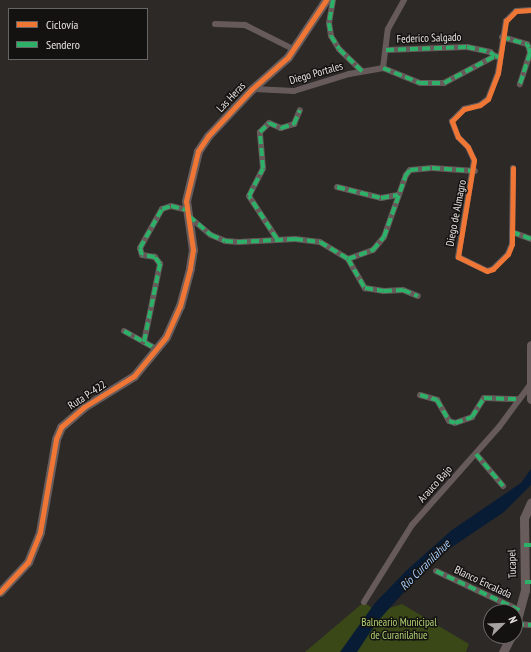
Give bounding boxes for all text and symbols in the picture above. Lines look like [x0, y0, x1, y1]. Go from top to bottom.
legend [8, 8, 148, 60]
text: Ciclovía [46, 17, 78, 32]
street label: Federico Salgado [396, 30, 462, 46]
text: Sendero [46, 37, 80, 52]
street label: Diego Portales [288, 59, 344, 87]
street label: Las Heras [214, 79, 248, 115]
street label: Diego de Almagro [443, 178, 469, 248]
street label: Ruta P-422 [65, 378, 109, 412]
street label: Arauco Bajo [415, 463, 455, 505]
water label: Río Curanilahue [397, 537, 453, 593]
street label: Tucapel [505, 549, 519, 579]
street label: Blanco Encalada [452, 563, 514, 601]
north arrow [483, 604, 523, 644]
text: N [506, 614, 521, 625]
park label: Balneario Municipal de Curanilahue [361, 616, 437, 642]

